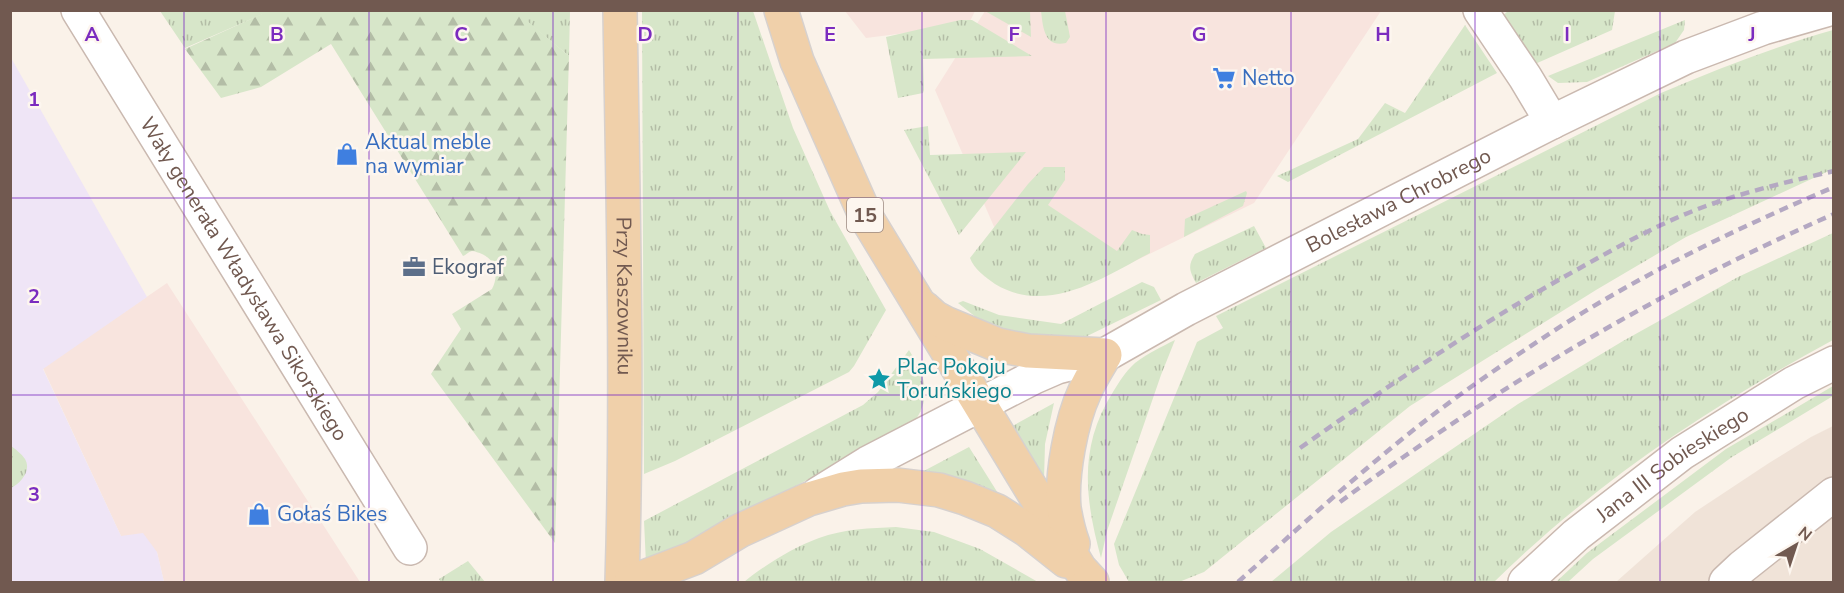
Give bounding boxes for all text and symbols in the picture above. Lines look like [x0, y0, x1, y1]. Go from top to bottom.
text: A [85, 21, 100, 48]
text: B [270, 21, 284, 48]
text: C [454, 21, 468, 48]
text: D [637, 21, 653, 48]
text: E [824, 21, 836, 48]
text: F [1008, 21, 1020, 48]
text: G [1192, 21, 1206, 48]
text: H [1375, 21, 1391, 48]
text: I [1564, 21, 1570, 48]
text: J [1747, 21, 1756, 48]
place label: Netto [1242, 64, 1295, 92]
supermarket icon: Netto [1211, 65, 1237, 91]
text: 1 [28, 86, 40, 113]
street label: Wały generała Władysława Sikorskiego [133, 112, 355, 446]
place label: Aktual meble na wymiar [365, 128, 491, 180]
shop icon: Aktual meble na wymiar [334, 141, 360, 167]
street label: Bolesława Chrobrego [1301, 141, 1496, 259]
road number: 15 [847, 198, 883, 232]
street label: Przy Kaszowniku [609, 217, 639, 375]
place label: Ekograf [432, 253, 505, 281]
office icon: Ekograf [401, 254, 427, 280]
text: 2 [28, 283, 40, 310]
place label: Plac Pokoju Toruńskiego [897, 353, 1012, 405]
place icon: Plac Pokoju Toruńskiego [866, 366, 892, 392]
street label: Jana III Sobieskiego [1589, 401, 1754, 529]
text: 3 [28, 481, 40, 508]
place label: Gołaś Bikes [277, 500, 387, 528]
shop icon: Gołaś Bikes [246, 501, 272, 527]
north arrow [1766, 515, 1826, 575]
text: N [1793, 522, 1816, 546]

